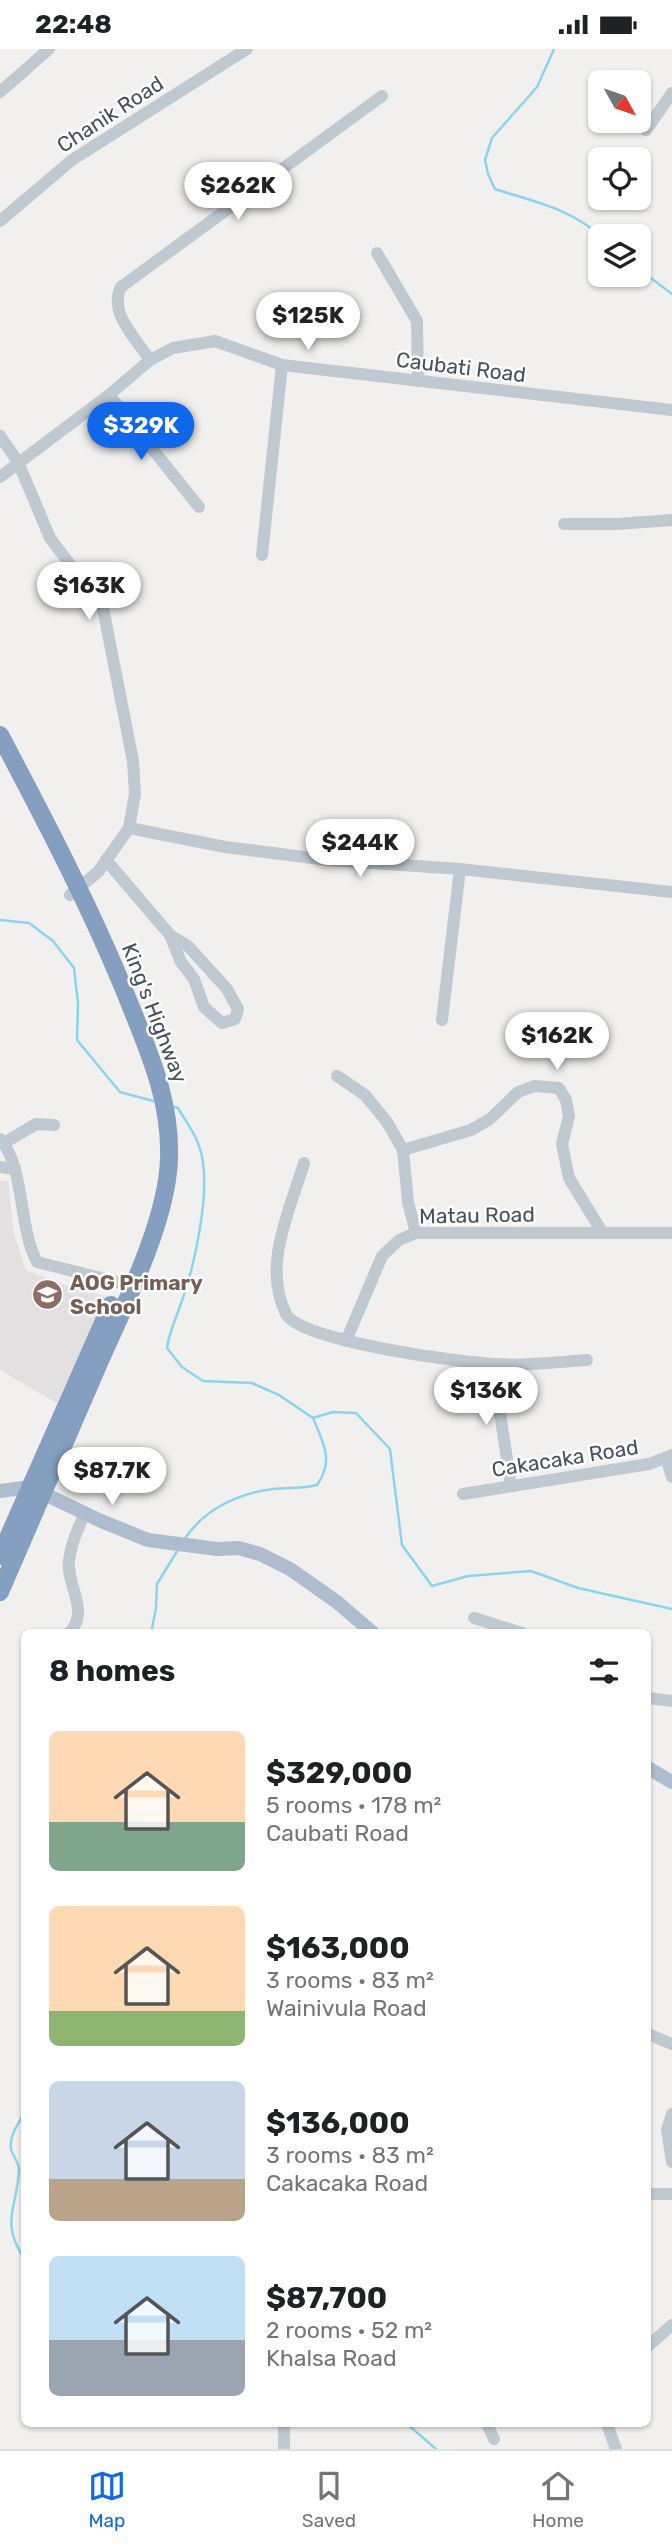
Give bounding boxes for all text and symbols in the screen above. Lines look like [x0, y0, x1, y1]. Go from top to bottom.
text: 22:48 [35, 9, 112, 40]
street label: Chanik Road [52, 70, 168, 158]
north arrow [588, 70, 651, 133]
map controls [588, 70, 651, 287]
button: locate [588, 147, 651, 210]
pin: $262K [189, 163, 287, 222]
text: $262K [200, 171, 276, 199]
button: layers [588, 224, 651, 287]
pin: $125K [259, 293, 357, 352]
text: $125K [272, 301, 344, 329]
street label: Caubati Road [395, 347, 527, 387]
pin: $329K [92, 403, 190, 462]
text: $329K [103, 411, 179, 439]
pin: $163K [40, 563, 138, 622]
text: $163K [53, 571, 125, 599]
pin: $244K [311, 819, 409, 879]
text: $244K [322, 828, 398, 856]
street label: King's Highway [117, 940, 193, 1087]
pin: $162K [508, 1013, 606, 1072]
text: $162K [521, 1021, 593, 1049]
street label: Matau Road [419, 1201, 535, 1229]
place label: AOG Primary School [70, 1270, 203, 1319]
school or university icon: AOG Primary School [30, 1277, 64, 1311]
pin: $136K [437, 1367, 535, 1427]
text: $136K [450, 1376, 522, 1404]
street label: Cakacaka Road [490, 1434, 640, 1482]
pin: $87.7K [55, 1447, 169, 1507]
text: $87.7K [73, 1456, 151, 1484]
icon: filters [585, 1652, 623, 1690]
text: 8 homes [49, 1653, 175, 1689]
text: $329,000 [266, 1755, 412, 1791]
icon: home [105, 1759, 189, 1843]
text: 5 rooms · 178 m² [266, 1791, 441, 1819]
text: Caubati Road [266, 1819, 409, 1847]
text: $163,000 [266, 1930, 410, 1966]
icon: home [105, 1934, 189, 2018]
text: 3 rooms · 83 m² [266, 1966, 434, 1994]
text: Wainivula Road [266, 1994, 427, 2022]
text: $136,000 [266, 2105, 410, 2141]
icon: home [105, 2109, 189, 2193]
text: 3 rooms · 83 m² [266, 2141, 434, 2169]
text: Cakacaka Road [266, 2169, 428, 2197]
text: $87,700 [266, 2280, 387, 2316]
icon: home [105, 2284, 189, 2368]
text: 2 rooms · 52 m² [266, 2316, 432, 2344]
text: Khalsa Road [266, 2344, 397, 2372]
tab: Map [88, 2467, 126, 2532]
tab: Saved [302, 2467, 356, 2532]
tab: Home [532, 2467, 584, 2532]

